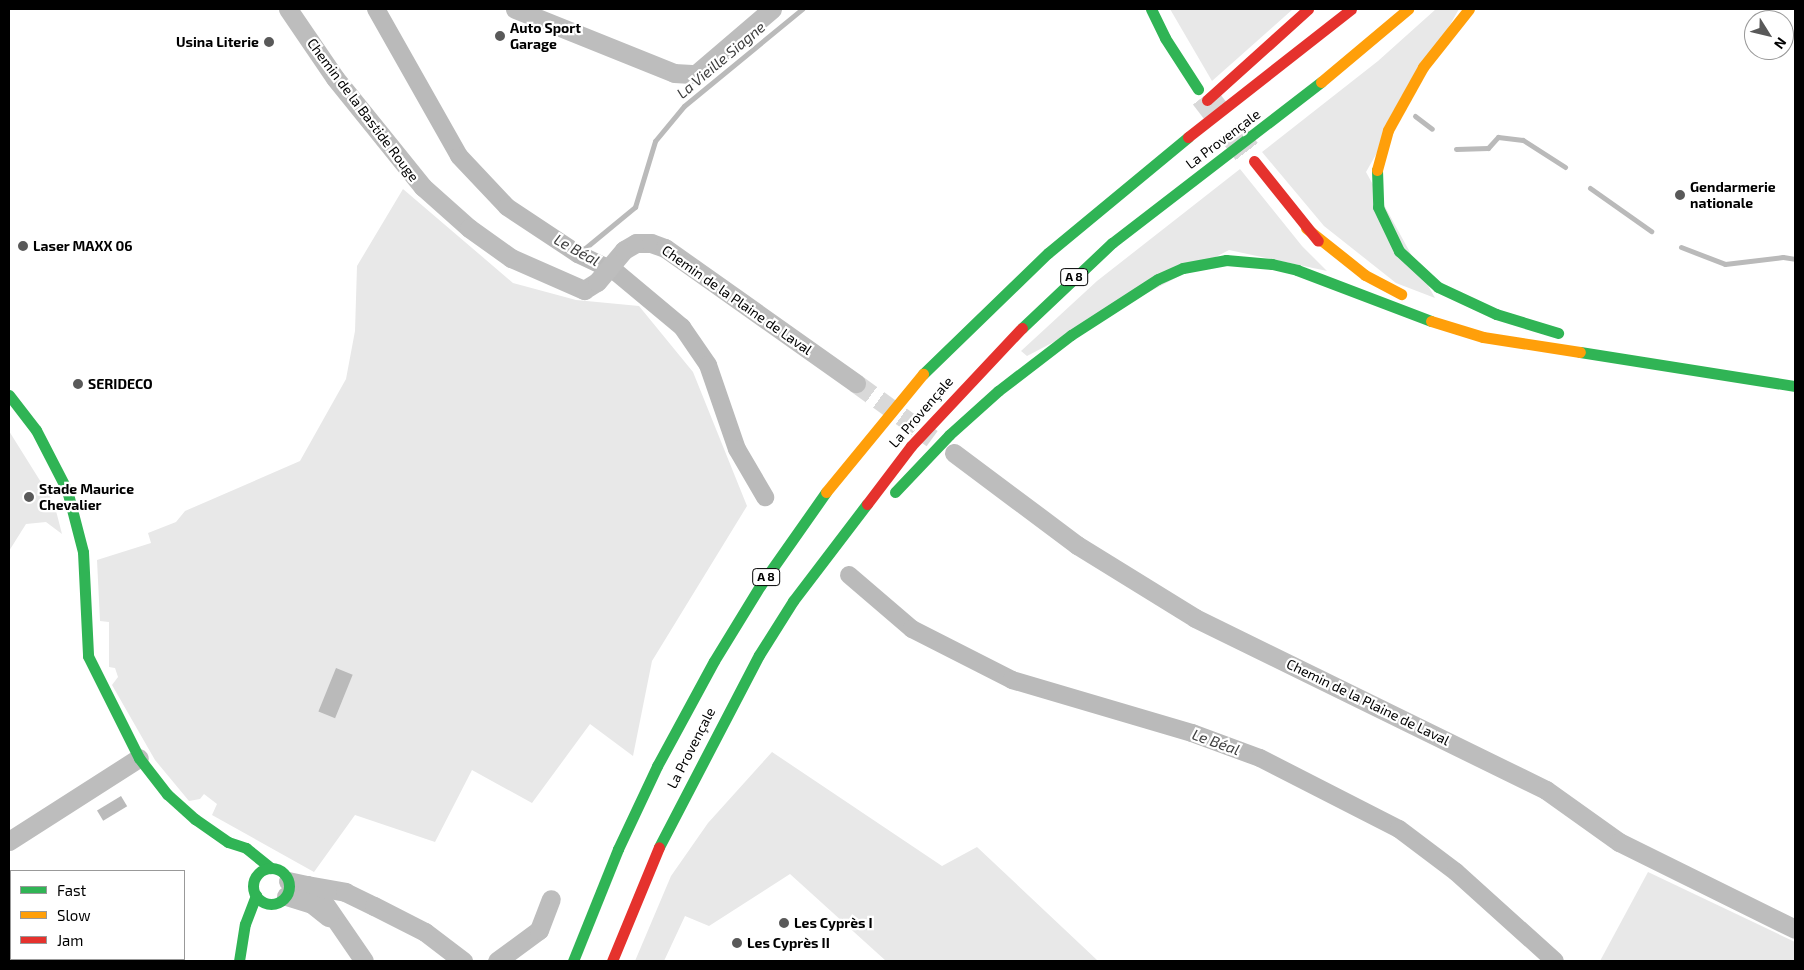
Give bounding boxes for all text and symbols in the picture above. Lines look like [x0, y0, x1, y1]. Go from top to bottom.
north arrow [1744, 10, 1794, 60]
water label: La Vieille Siagne [673, 18, 769, 102]
place label: Auto Sport Garage [510, 20, 581, 52]
marker: Auto Sport Garage [494, 30, 506, 42]
place label: Usina Literie [176, 34, 259, 50]
text: N [1771, 34, 1791, 53]
street label: Chemin de la Bastide Rouge [304, 35, 422, 185]
marker: Usina Literie [263, 36, 275, 48]
street label: La Provençale [1183, 106, 1263, 172]
place label: Gendarmerie nationale [1690, 179, 1776, 212]
marker: Gendarmerie nationale [1674, 189, 1686, 201]
water label: Le Béal [551, 230, 603, 270]
place label: Laser MAXX 06 [33, 238, 133, 254]
marker: Laser MAXX 06 [17, 240, 29, 252]
street label: Chemin de la Plaine de Laval [659, 242, 815, 358]
road number: A 8 [1059, 268, 1089, 286]
street label: La Provençale [886, 373, 956, 451]
place label: SERIDECO [88, 376, 153, 392]
marker: SERIDECO [72, 378, 84, 390]
place label: Stade Maurice Chevalier [39, 481, 134, 514]
marker: Stade Maurice Chevalier [23, 491, 35, 503]
road number: A 8 [751, 568, 781, 586]
street label: Chemin de la Plaine de Laval [1284, 655, 1452, 749]
street label: La Provençale [663, 705, 719, 791]
water label: Le Béal [1190, 725, 1242, 759]
legend [10, 870, 185, 960]
text: Fast [57, 881, 86, 899]
text: Slow [57, 906, 91, 924]
place label: Les Cyprès I [794, 915, 873, 931]
marker: Les Cyprès I [778, 917, 790, 929]
text: Jam [57, 931, 83, 949]
place label: Les Cyprès II [747, 935, 830, 951]
marker: Les Cyprès II [731, 937, 743, 949]

